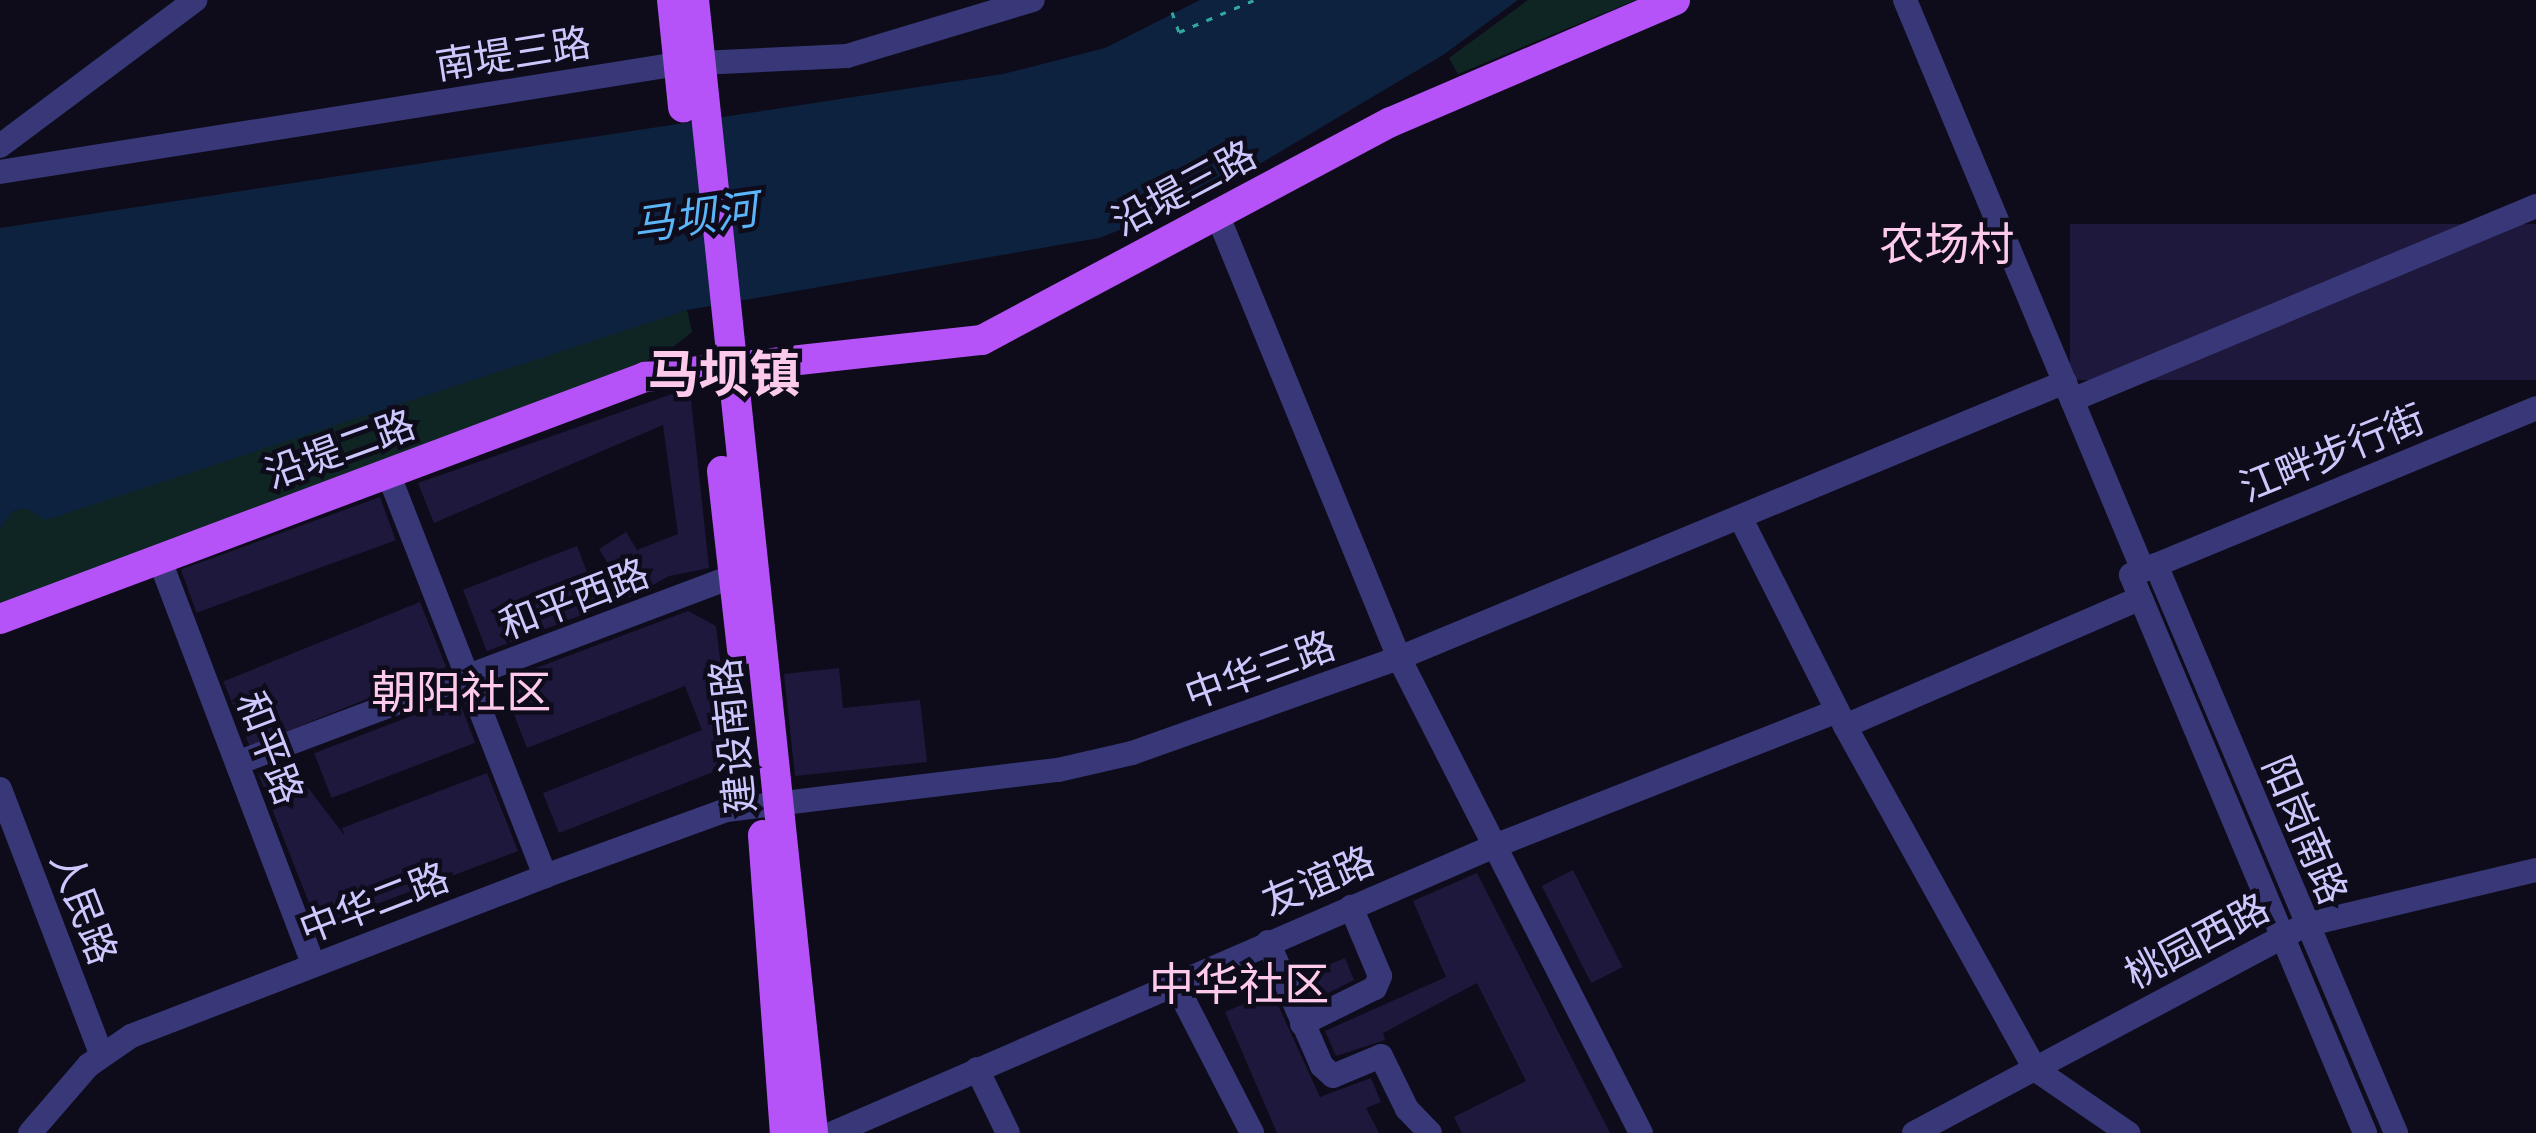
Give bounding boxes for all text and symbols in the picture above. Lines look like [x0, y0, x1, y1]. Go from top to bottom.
street label: 南堤三路 [432, 19, 594, 89]
street label: 沿堤三路 [1104, 131, 1264, 245]
water label: 马坝河 [629, 183, 761, 251]
district label: 农场村 [1880, 218, 2014, 272]
district label: 马坝镇 [648, 343, 800, 405]
street label: 江畔步行街 [2233, 395, 2431, 511]
street label: 沿堤二路 [259, 400, 421, 498]
street label: 和平西路 [493, 549, 655, 649]
street label: 中华三路 [1179, 621, 1341, 719]
street label: 建设南路 [702, 656, 764, 816]
district label: 朝阳社区 [371, 666, 551, 720]
street label: 和平路 [227, 685, 313, 811]
street label: 阳岗南路 [2253, 749, 2357, 911]
street label: 友谊路 [1255, 837, 1381, 925]
street label: 人民路 [41, 845, 127, 971]
street label: 中华二路 [293, 853, 455, 953]
street label: 桃园西路 [2117, 884, 2277, 998]
district label: 中华社区 [1149, 958, 1329, 1012]

